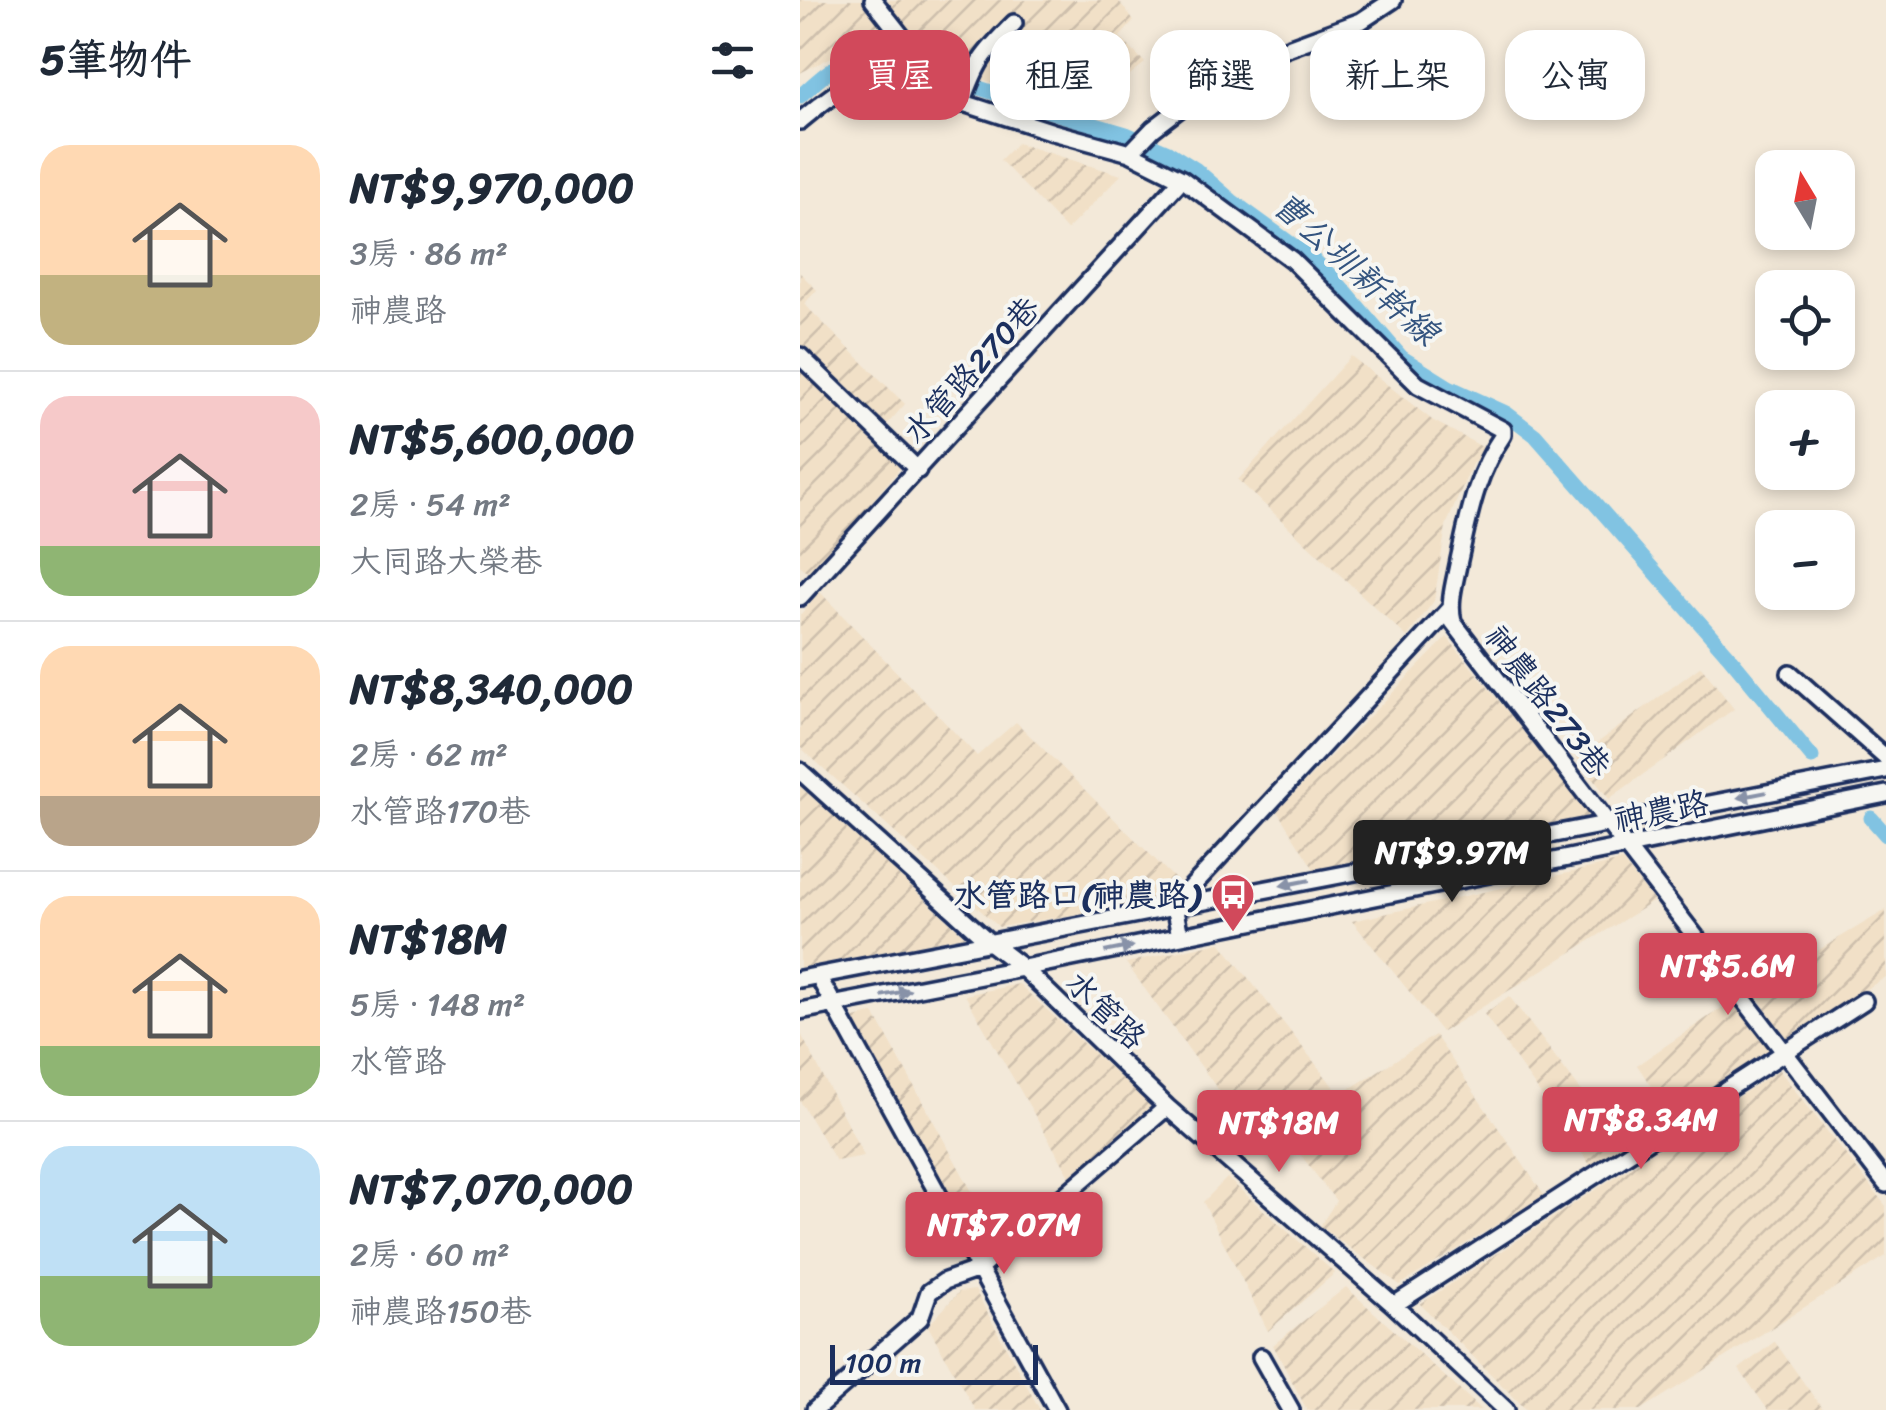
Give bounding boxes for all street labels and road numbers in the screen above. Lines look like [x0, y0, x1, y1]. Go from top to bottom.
street label: 水管路270巷 [888, 283, 1054, 458]
street label: 神農路273巷 [1469, 612, 1626, 791]
street label: 神農路 [1609, 774, 1714, 849]
street label: 水管路 [1051, 957, 1160, 1064]

